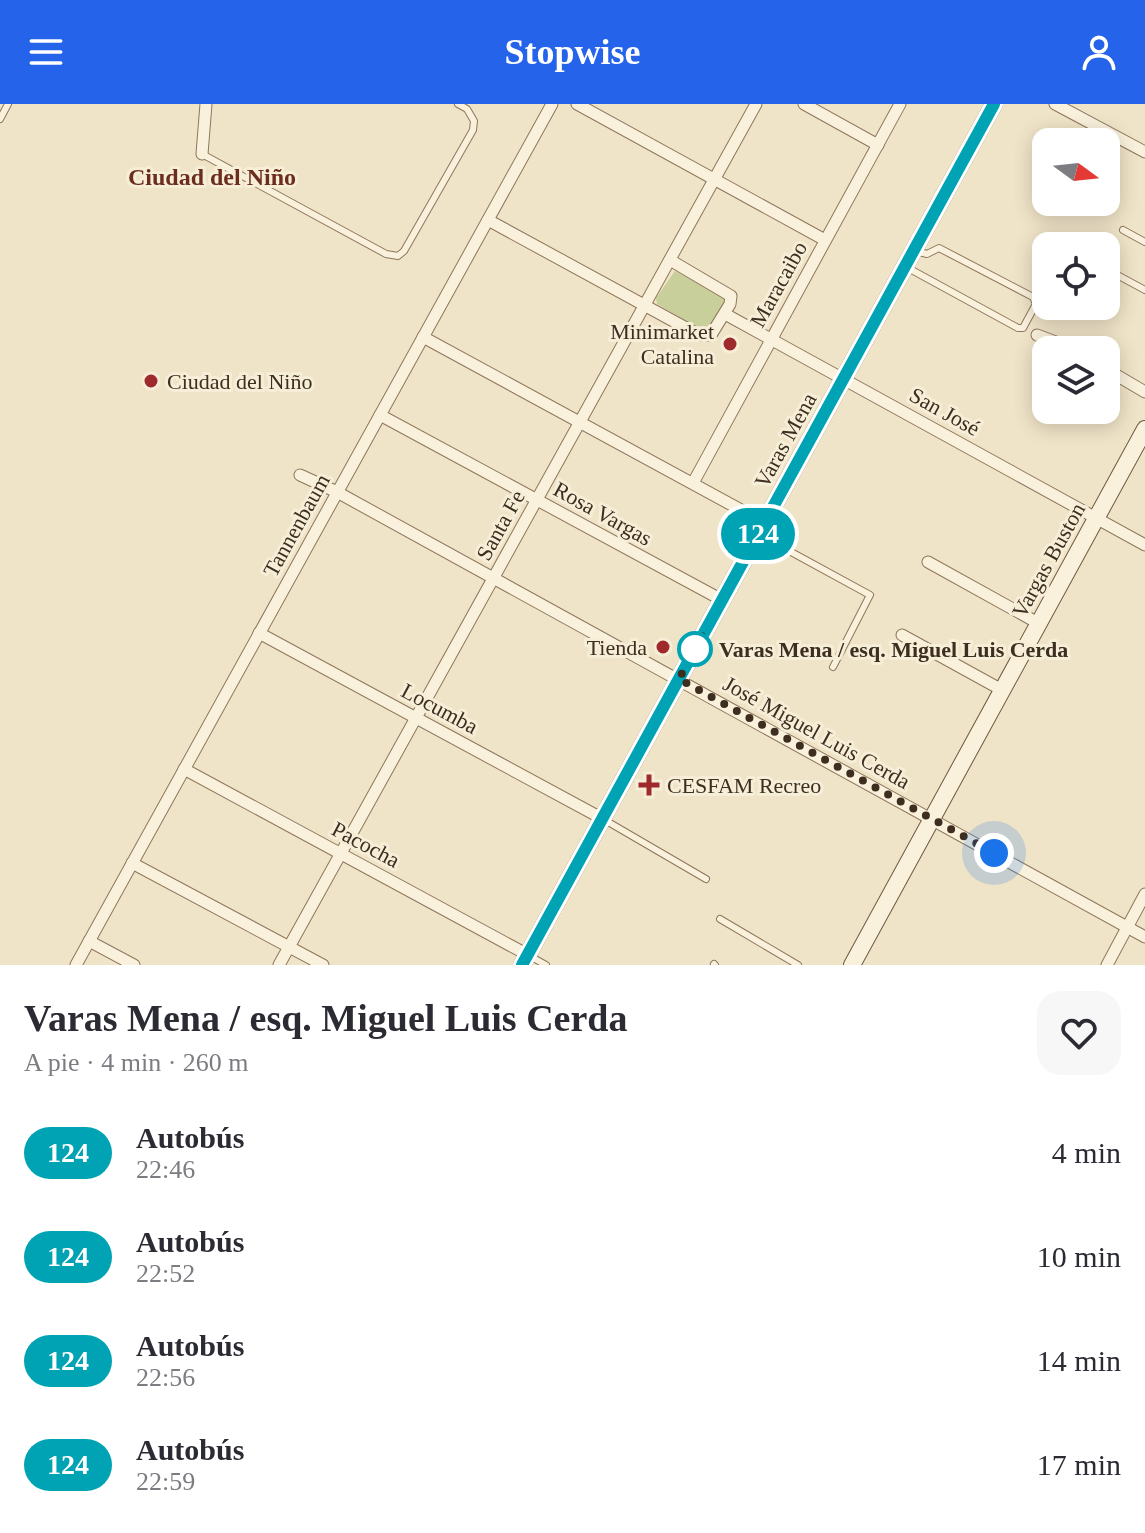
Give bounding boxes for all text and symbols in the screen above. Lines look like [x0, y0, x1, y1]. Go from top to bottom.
icon: menu [24, 30, 68, 74]
icon: person [1077, 30, 1121, 74]
text: Stopwise [504, 32, 641, 72]
north arrow [1032, 128, 1120, 216]
map controls [1032, 128, 1120, 424]
district label: Ciudad del Niño [128, 164, 296, 190]
button: locate [1032, 232, 1120, 320]
street label: Maracaibo [745, 237, 812, 331]
place label: Minimarket Catalina [610, 319, 714, 369]
marker: Minimarket Catalina [721, 335, 739, 353]
button: layers [1032, 336, 1120, 424]
place label: Ciudad del Niño [167, 369, 312, 394]
marker: Ciudad del Niño [142, 372, 160, 390]
street label: San José [905, 382, 984, 441]
street label: Varas Mena [749, 388, 822, 492]
street label: Tannenbaum [258, 470, 335, 581]
street label: Rosa Vargas [549, 476, 656, 551]
street label: Santa Fe [471, 486, 530, 565]
street label: Vargas Buston [1007, 499, 1090, 622]
line badge: 124 [712, 508, 804, 560]
text: 124 [737, 518, 779, 549]
marker: Varas Mena / esq. Miguel Luis Cerda [678, 632, 712, 666]
place label: Tienda [587, 635, 647, 660]
place label: Varas Mena / esq. Miguel Luis Cerda [719, 637, 1068, 662]
marker: Tienda [654, 638, 672, 656]
street label: José Miguel Luis Cerda [719, 671, 915, 794]
street label: Locumba [397, 678, 483, 739]
place label: CESFAM Recreo [667, 773, 821, 798]
marker: CESFAM Recreo [638, 774, 660, 796]
street label: Pacocha [328, 816, 404, 873]
your location [974, 833, 1014, 873]
button: heart [1037, 991, 1121, 1075]
text: Varas Mena / esq. Miguel Luis Cerda [24, 997, 627, 1039]
text: A pie · 4 min · 260 m [24, 1048, 249, 1077]
text: Autobús [136, 1121, 244, 1154]
text: 4 min [1052, 1136, 1121, 1169]
text: 124 [47, 1137, 89, 1168]
text: 22:46 [136, 1155, 195, 1184]
text: Autobús [136, 1225, 244, 1258]
text: 10 min [1037, 1240, 1121, 1273]
text: 124 [47, 1241, 89, 1272]
text: 22:52 [136, 1259, 195, 1288]
text: Autobús [136, 1329, 244, 1362]
text: 14 min [1037, 1344, 1121, 1377]
text: 124 [47, 1345, 89, 1376]
text: 22:56 [136, 1363, 195, 1392]
text: Autobús [136, 1433, 244, 1466]
text: 17 min [1037, 1448, 1121, 1481]
text: 124 [47, 1449, 89, 1480]
text: 22:59 [136, 1467, 195, 1496]

